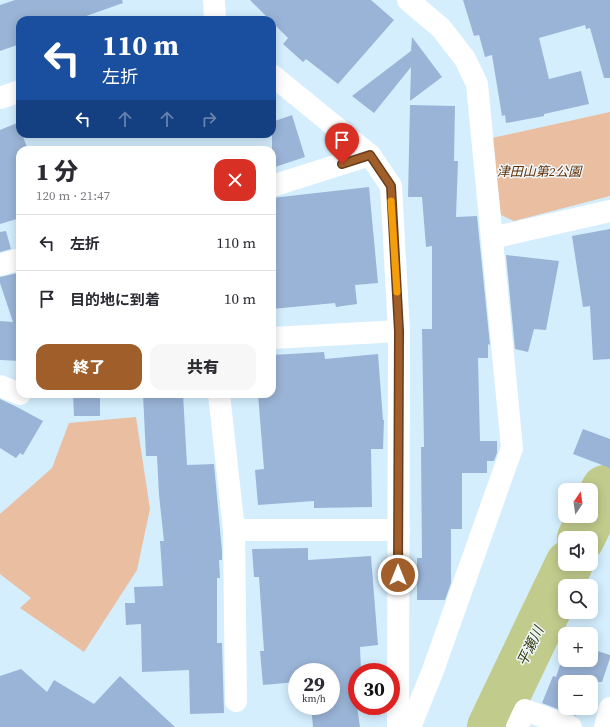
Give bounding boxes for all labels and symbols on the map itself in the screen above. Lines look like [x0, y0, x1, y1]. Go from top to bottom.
pin [325, 123, 359, 164]
park label: 津田山第2公園 [497, 163, 583, 180]
north arrow [558, 483, 598, 523]
position arrow [377, 554, 419, 596]
water label: 平瀬川 [512, 621, 549, 669]
speed limit sign: 30 [348, 663, 400, 715]

